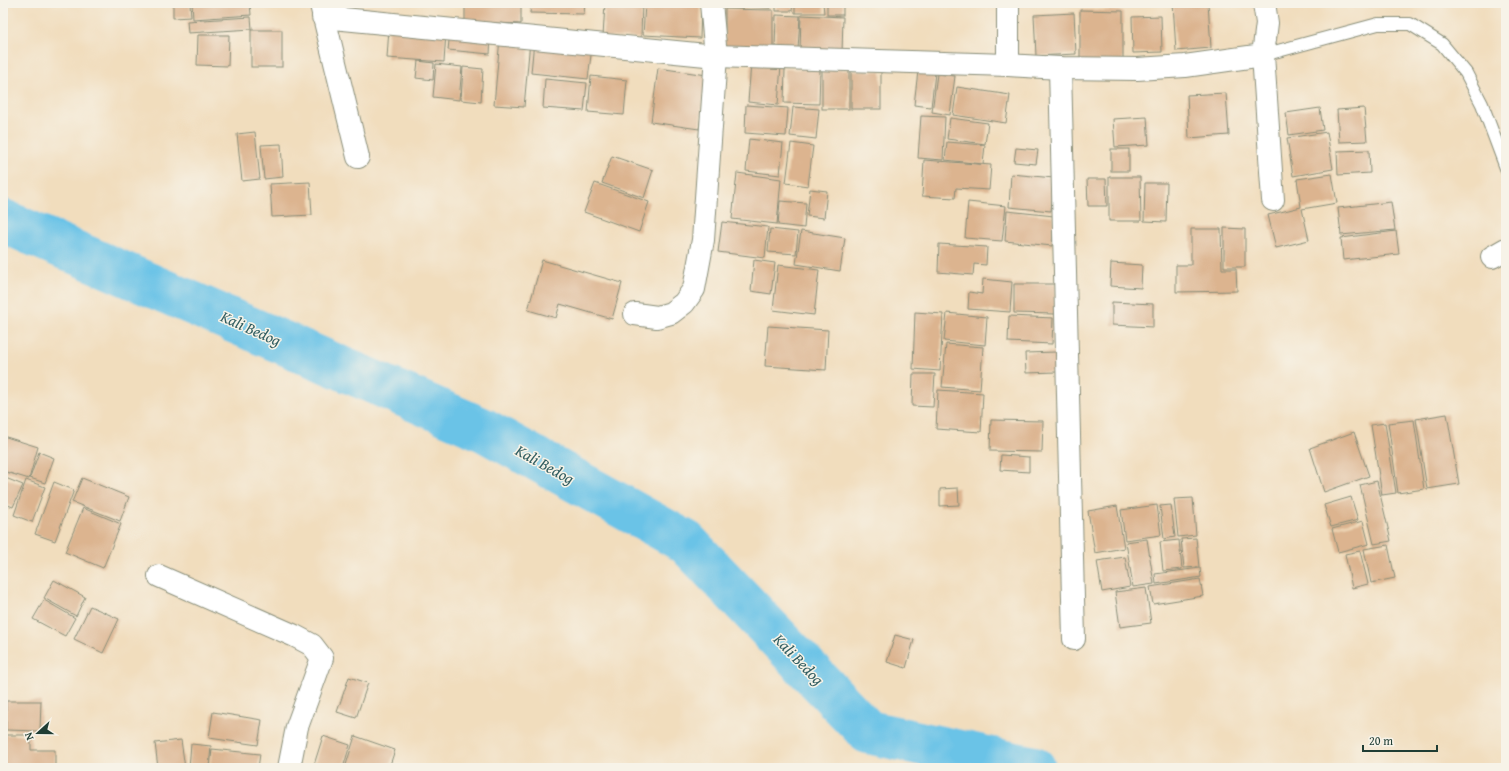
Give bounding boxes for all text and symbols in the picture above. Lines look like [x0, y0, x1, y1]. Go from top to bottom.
water label: Kali Bedog [216, 304, 286, 352]
water label: Kali Bedog [510, 438, 579, 490]
water label: Kali Bedog [767, 627, 830, 691]
north arrow [18, 713, 58, 753]
scale bar [1363, 727, 1437, 753]
text: N [20, 730, 37, 743]
text: 20 m [1369, 732, 1393, 749]

